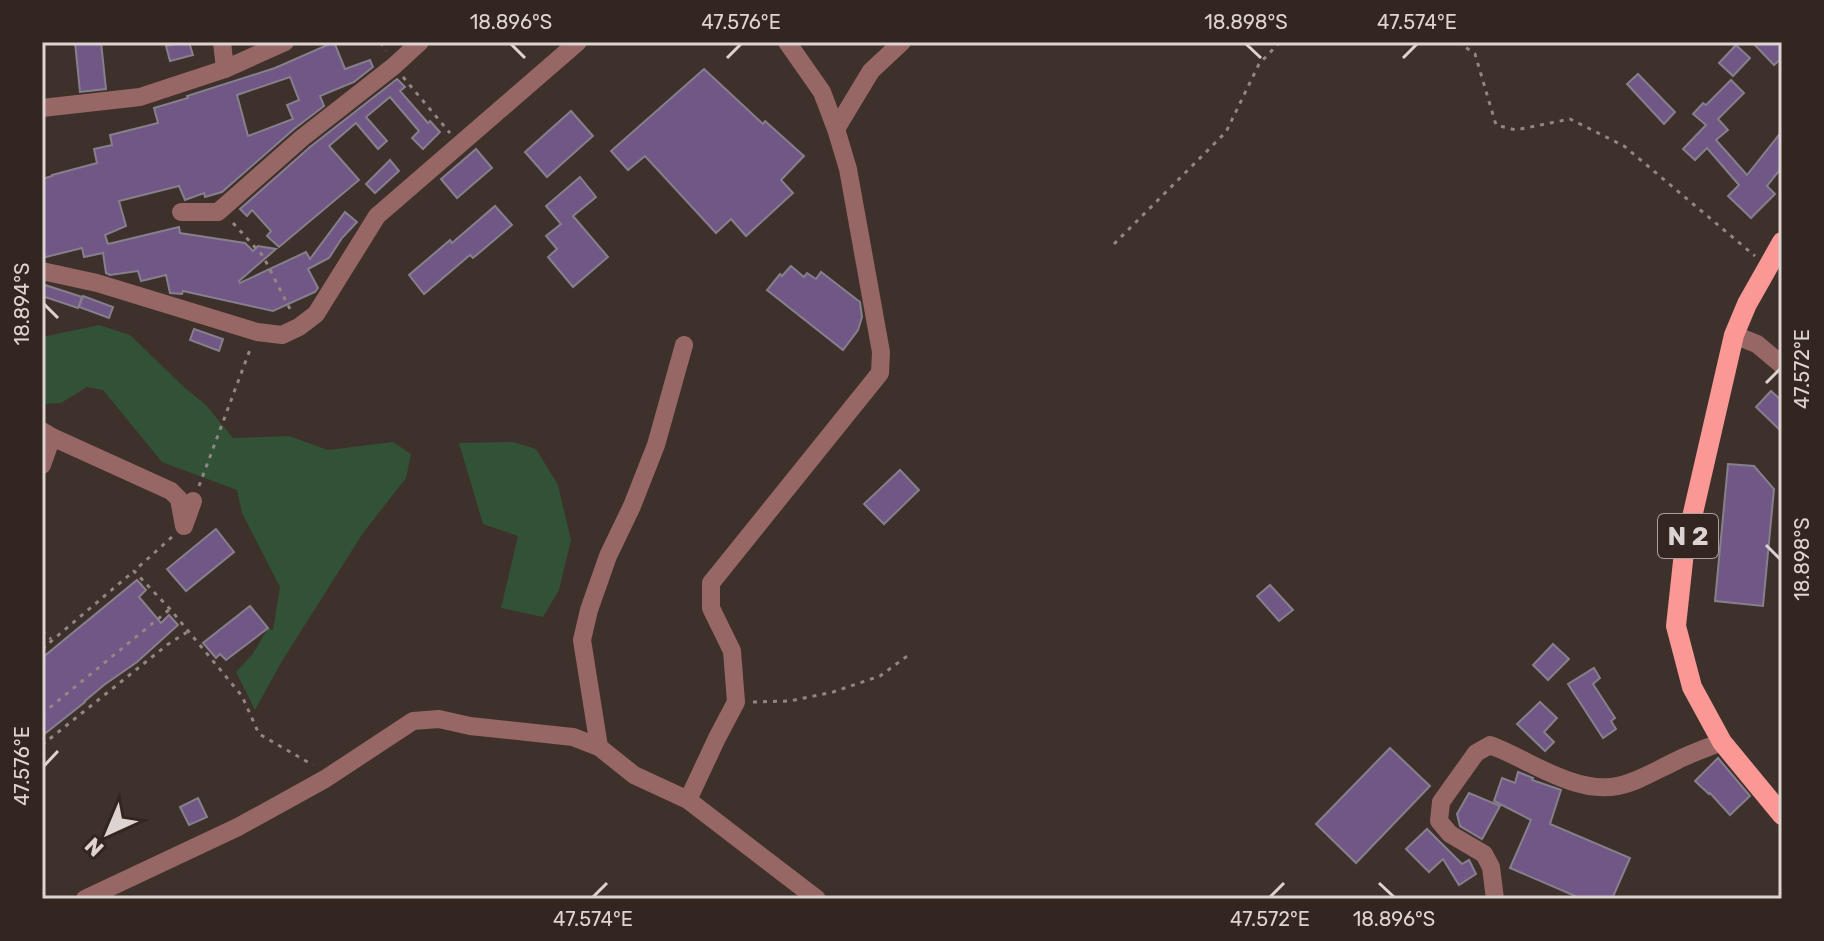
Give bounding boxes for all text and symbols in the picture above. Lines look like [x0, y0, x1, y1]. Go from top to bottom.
text: 18.896°S [470, 10, 552, 34]
text: 47.576°E [701, 10, 781, 34]
text: 18.898°S [1204, 10, 1288, 34]
text: 47.574°E [1377, 10, 1457, 34]
text: 18.894°S [10, 263, 34, 345]
text: 47.572°E [1790, 329, 1814, 409]
road number: N 2 [1658, 514, 1718, 558]
text: 18.898°S [1790, 517, 1814, 601]
text: 47.576°E [10, 726, 34, 806]
north arrow [68, 793, 148, 873]
text: N [79, 832, 110, 862]
text: 47.574°E [553, 907, 633, 931]
text: 47.572°E [1230, 907, 1310, 931]
text: 18.896°S [1353, 907, 1435, 931]

